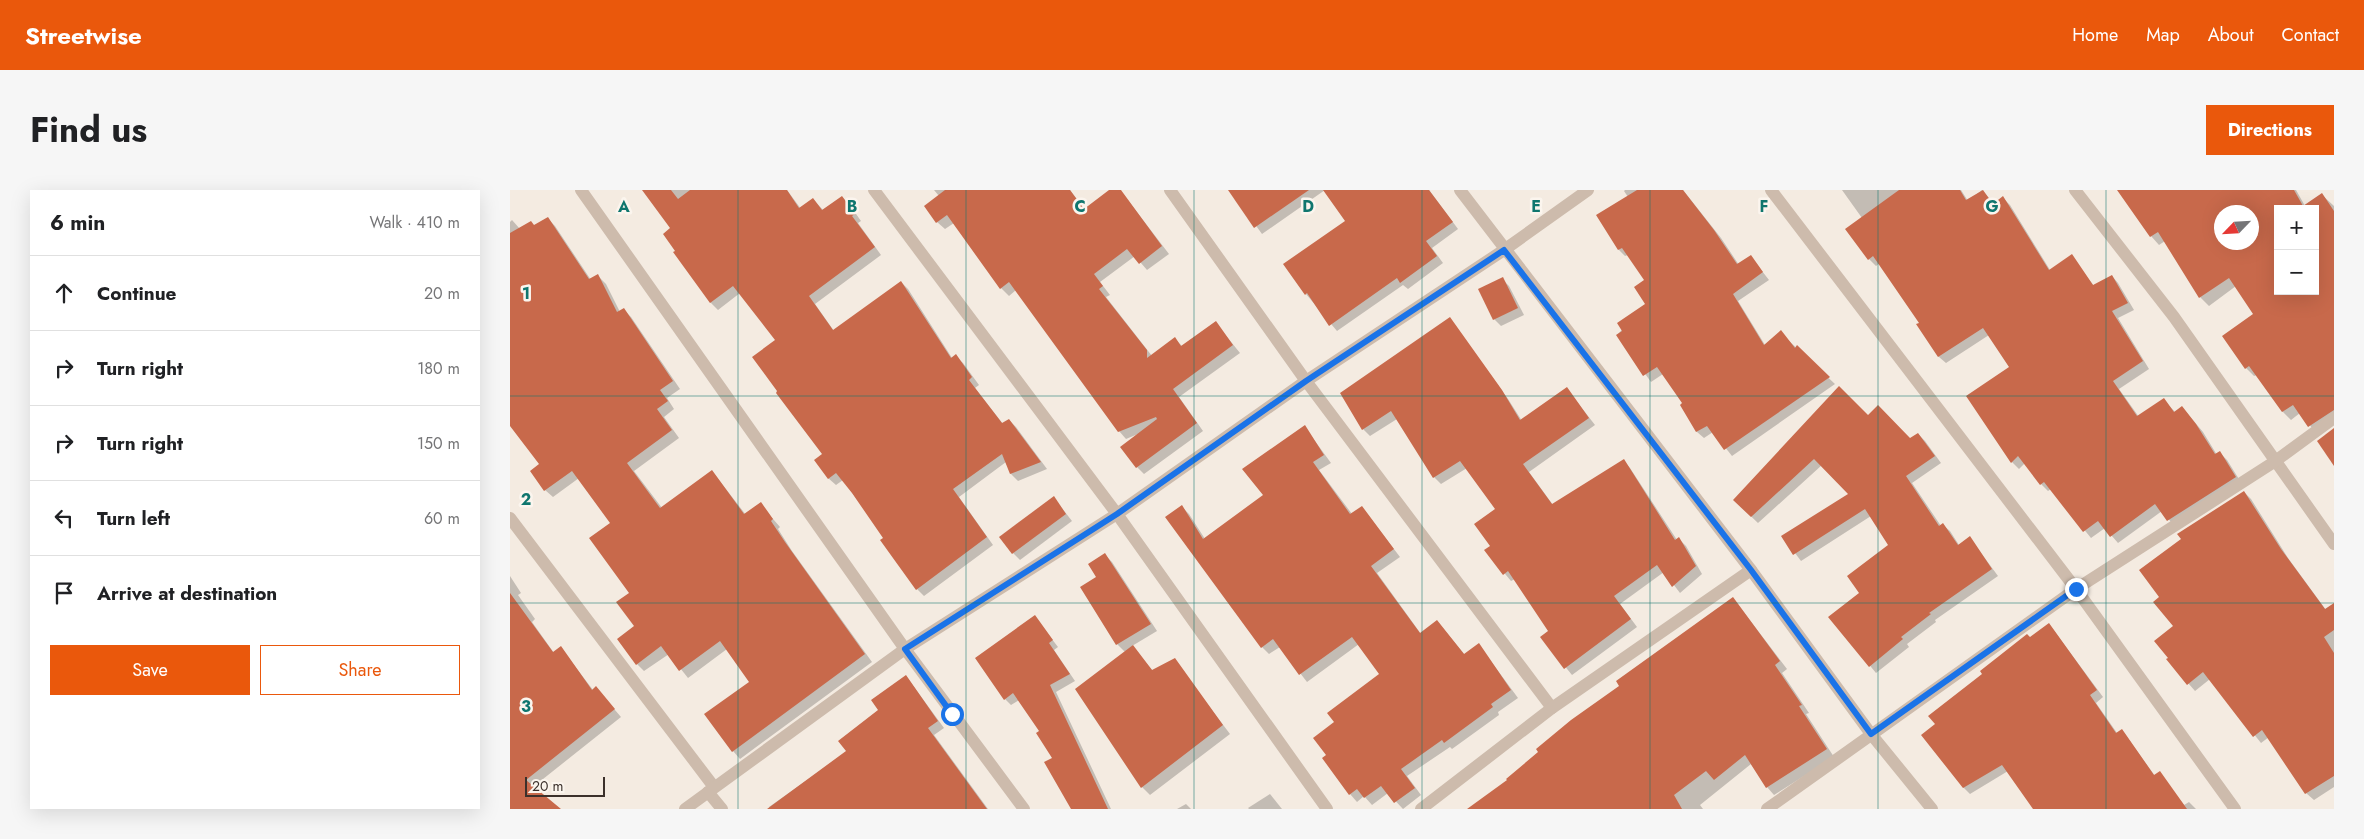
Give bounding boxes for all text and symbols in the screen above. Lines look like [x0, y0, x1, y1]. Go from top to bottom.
text: Streetwise [25, 18, 142, 53]
text: Home [2072, 22, 2118, 48]
text: Map [2146, 22, 2180, 48]
text: About [2208, 22, 2253, 48]
text: Contact [2281, 22, 2339, 48]
text: Find us [30, 105, 147, 155]
button: Directions [2206, 105, 2334, 155]
text: A [617, 195, 630, 218]
text: B [847, 195, 857, 218]
text: C [1074, 195, 1086, 218]
text: D [1302, 195, 1314, 218]
text: E [1531, 195, 1541, 218]
text: F [1760, 195, 1768, 218]
text: G [1985, 195, 1999, 218]
north arrow [2214, 205, 2259, 250]
map controls [2274, 205, 2319, 295]
button: + [2274, 205, 2319, 250]
text: 6 min [50, 208, 105, 238]
text: Walk · 410 m [370, 211, 460, 234]
button: − [2274, 250, 2319, 295]
icon: ahead [50, 279, 78, 307]
text: Continue [97, 280, 176, 307]
text: 20 m [424, 282, 460, 305]
text: 1 [522, 282, 530, 305]
icon: right [50, 354, 78, 382]
text: Turn right [97, 355, 183, 382]
text: 180 m [417, 357, 460, 380]
icon: right [50, 429, 78, 457]
text: Turn right [97, 430, 183, 457]
text: 150 m [417, 432, 460, 455]
text: 2 [521, 488, 531, 511]
icon: left [50, 504, 78, 532]
text: Turn left [97, 505, 170, 532]
text: 60 m [424, 507, 460, 530]
route end [2065, 578, 2088, 601]
icon: arrive [50, 579, 78, 607]
text: Arrive at destination [97, 580, 277, 607]
button: Save [50, 645, 250, 695]
button: Share [260, 645, 460, 695]
text: 3 [521, 695, 531, 718]
route start [941, 703, 964, 726]
scale bar [525, 774, 605, 797]
text: 20 m [532, 776, 564, 796]

